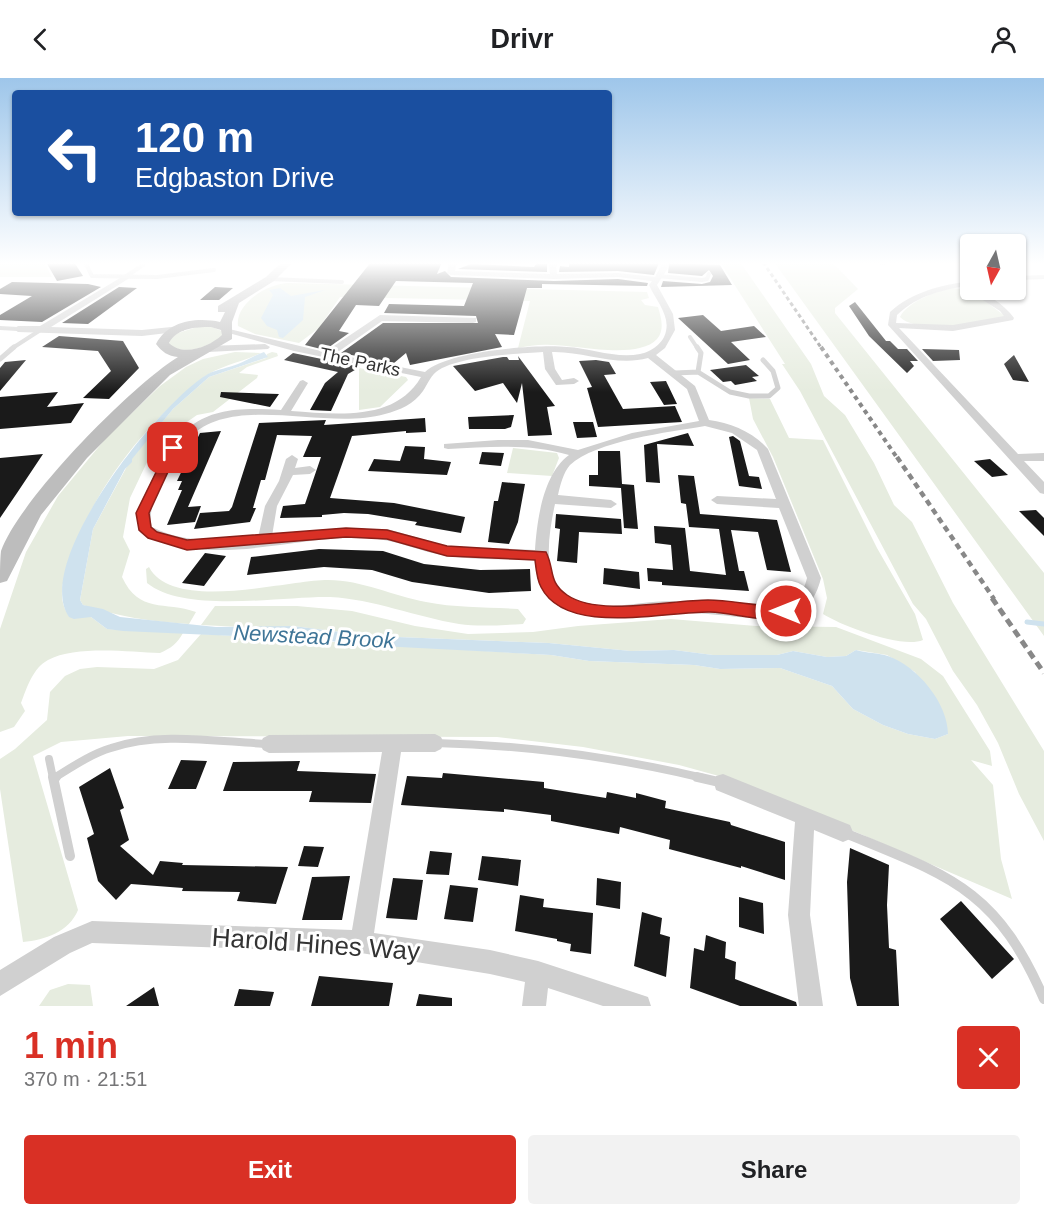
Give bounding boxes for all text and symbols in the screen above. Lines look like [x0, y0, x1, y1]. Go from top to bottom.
icon: back [24, 23, 57, 56]
icon: person [987, 23, 1020, 56]
text: Drivr [490, 24, 554, 54]
icon: left [36, 114, 114, 192]
text: 120 m [135, 114, 254, 161]
text: Edgbaston Drive [135, 163, 335, 193]
north arrow [960, 234, 1026, 300]
map controls [960, 234, 1026, 300]
street label: The Parks [318, 344, 402, 380]
pin [147, 422, 198, 473]
icon: arrive [156, 431, 189, 464]
position arrow [754, 579, 818, 643]
water label: Newstead Brook [233, 620, 396, 653]
street label: Harold Hines Way [211, 922, 421, 966]
text: 1 min [24, 1025, 118, 1066]
button: close [957, 1026, 1020, 1089]
text: 370 m · 21:51 [24, 1068, 147, 1090]
button: Exit [24, 1135, 516, 1204]
button: Share [528, 1135, 1020, 1204]

